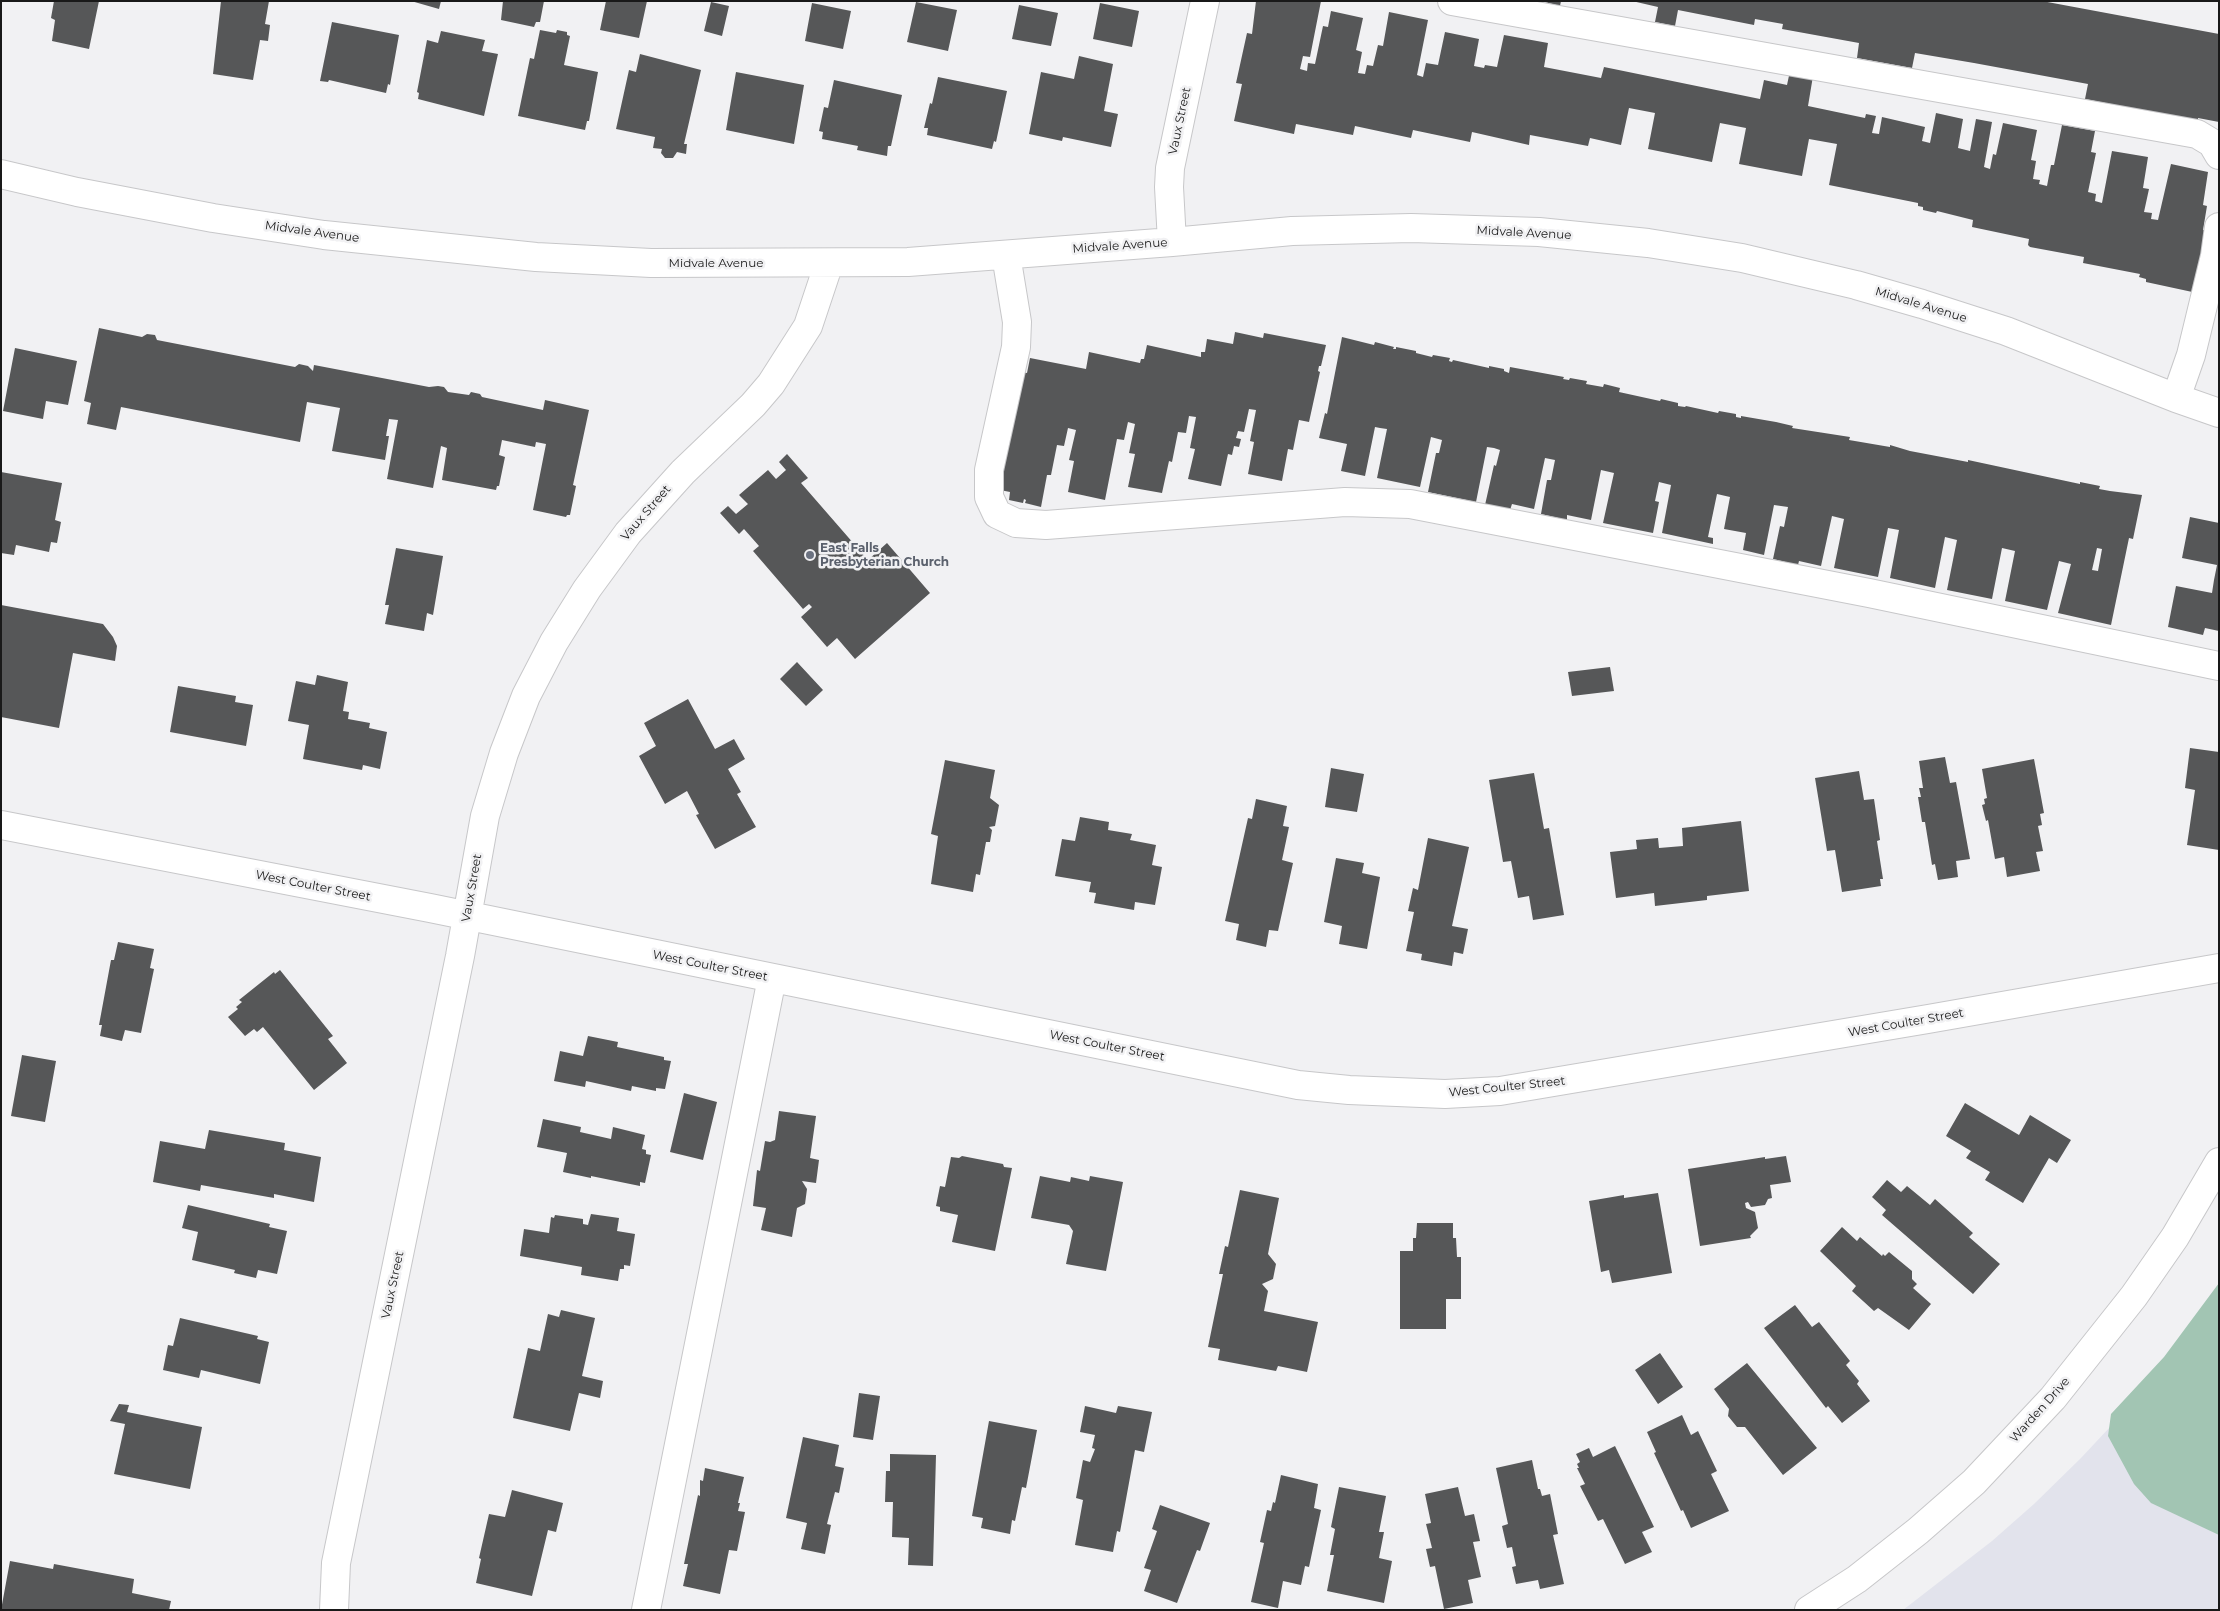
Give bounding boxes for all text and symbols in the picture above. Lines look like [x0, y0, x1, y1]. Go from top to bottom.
street label: Vaux Street [1166, 86, 1194, 156]
street label: Midvale Avenue [264, 218, 360, 246]
street label: Midvale Avenue [1476, 223, 1572, 243]
street label: Midvale Avenue [1072, 236, 1168, 256]
street label: Midvale Avenue [668, 256, 764, 270]
street label: Midvale Avenue [1873, 284, 1969, 326]
street label: Vaux Street [618, 482, 674, 544]
place label: East Falls Presbyterian Church [820, 541, 949, 569]
marker: East Falls Presbyterian Church [804, 549, 816, 561]
street label: Vaux Street [459, 853, 485, 923]
street label: West Coulter Street [254, 868, 372, 904]
street label: West Coulter Street [651, 948, 769, 984]
street label: West Coulter Street [1847, 1006, 1965, 1040]
street label: West Coulter Street [1048, 1028, 1166, 1064]
street label: West Coulter Street [1448, 1074, 1566, 1100]
street label: Vaux Street [379, 1250, 407, 1320]
street label: Warden Drive [2007, 1375, 2073, 1445]

